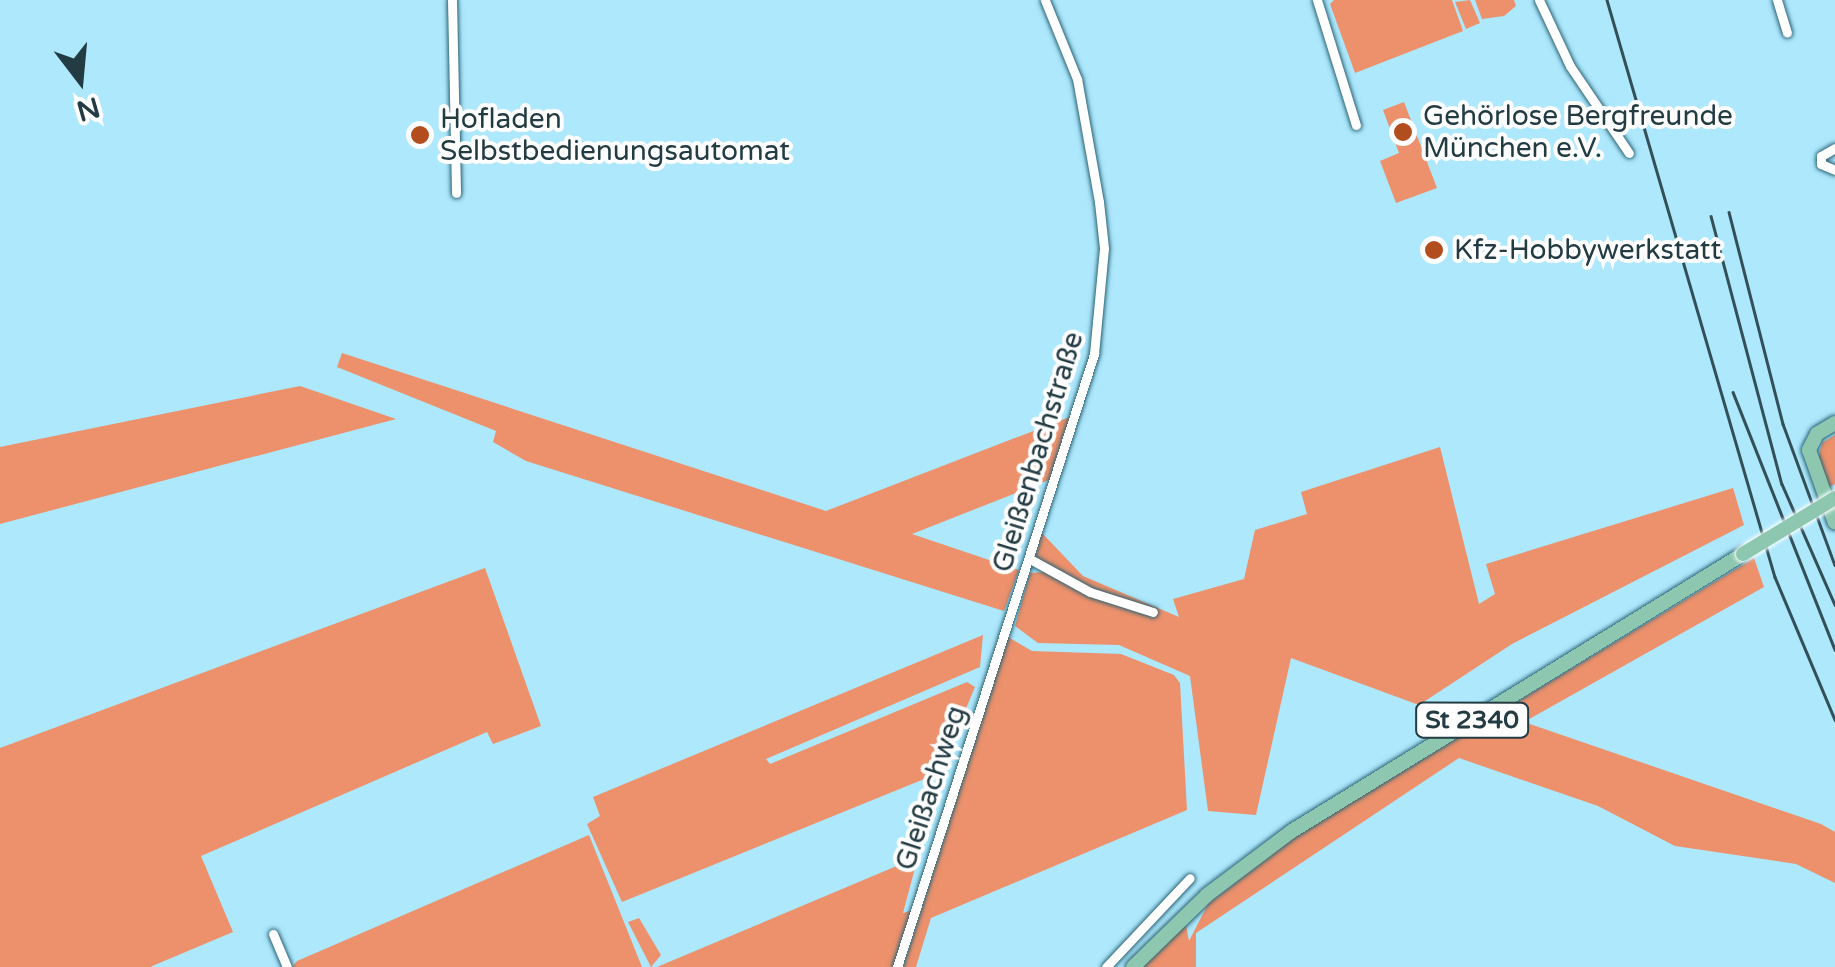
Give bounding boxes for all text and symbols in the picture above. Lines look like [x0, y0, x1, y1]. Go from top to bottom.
north arrow [30, 30, 130, 130]
text: N [73, 89, 104, 128]
place label: Gehörlose Bergfreunde München e.V. [1423, 99, 1733, 165]
place label: Hofladen Selbstbedienungsautomat [440, 102, 790, 168]
marker: Gehörlose Bergfreunde München e.V. [1392, 121, 1414, 143]
marker: Hofladen Selbstbedienungsautomat [409, 124, 431, 146]
place label: Kfz-Hobbywerkstatt [1454, 233, 1721, 267]
marker: Kfz-Hobbywerkstatt [1423, 239, 1445, 261]
street label: Gleißenbachstraße [985, 328, 1091, 576]
road number: St 2340 [1414, 700, 1530, 740]
street label: Gleißachweg [889, 702, 973, 874]

